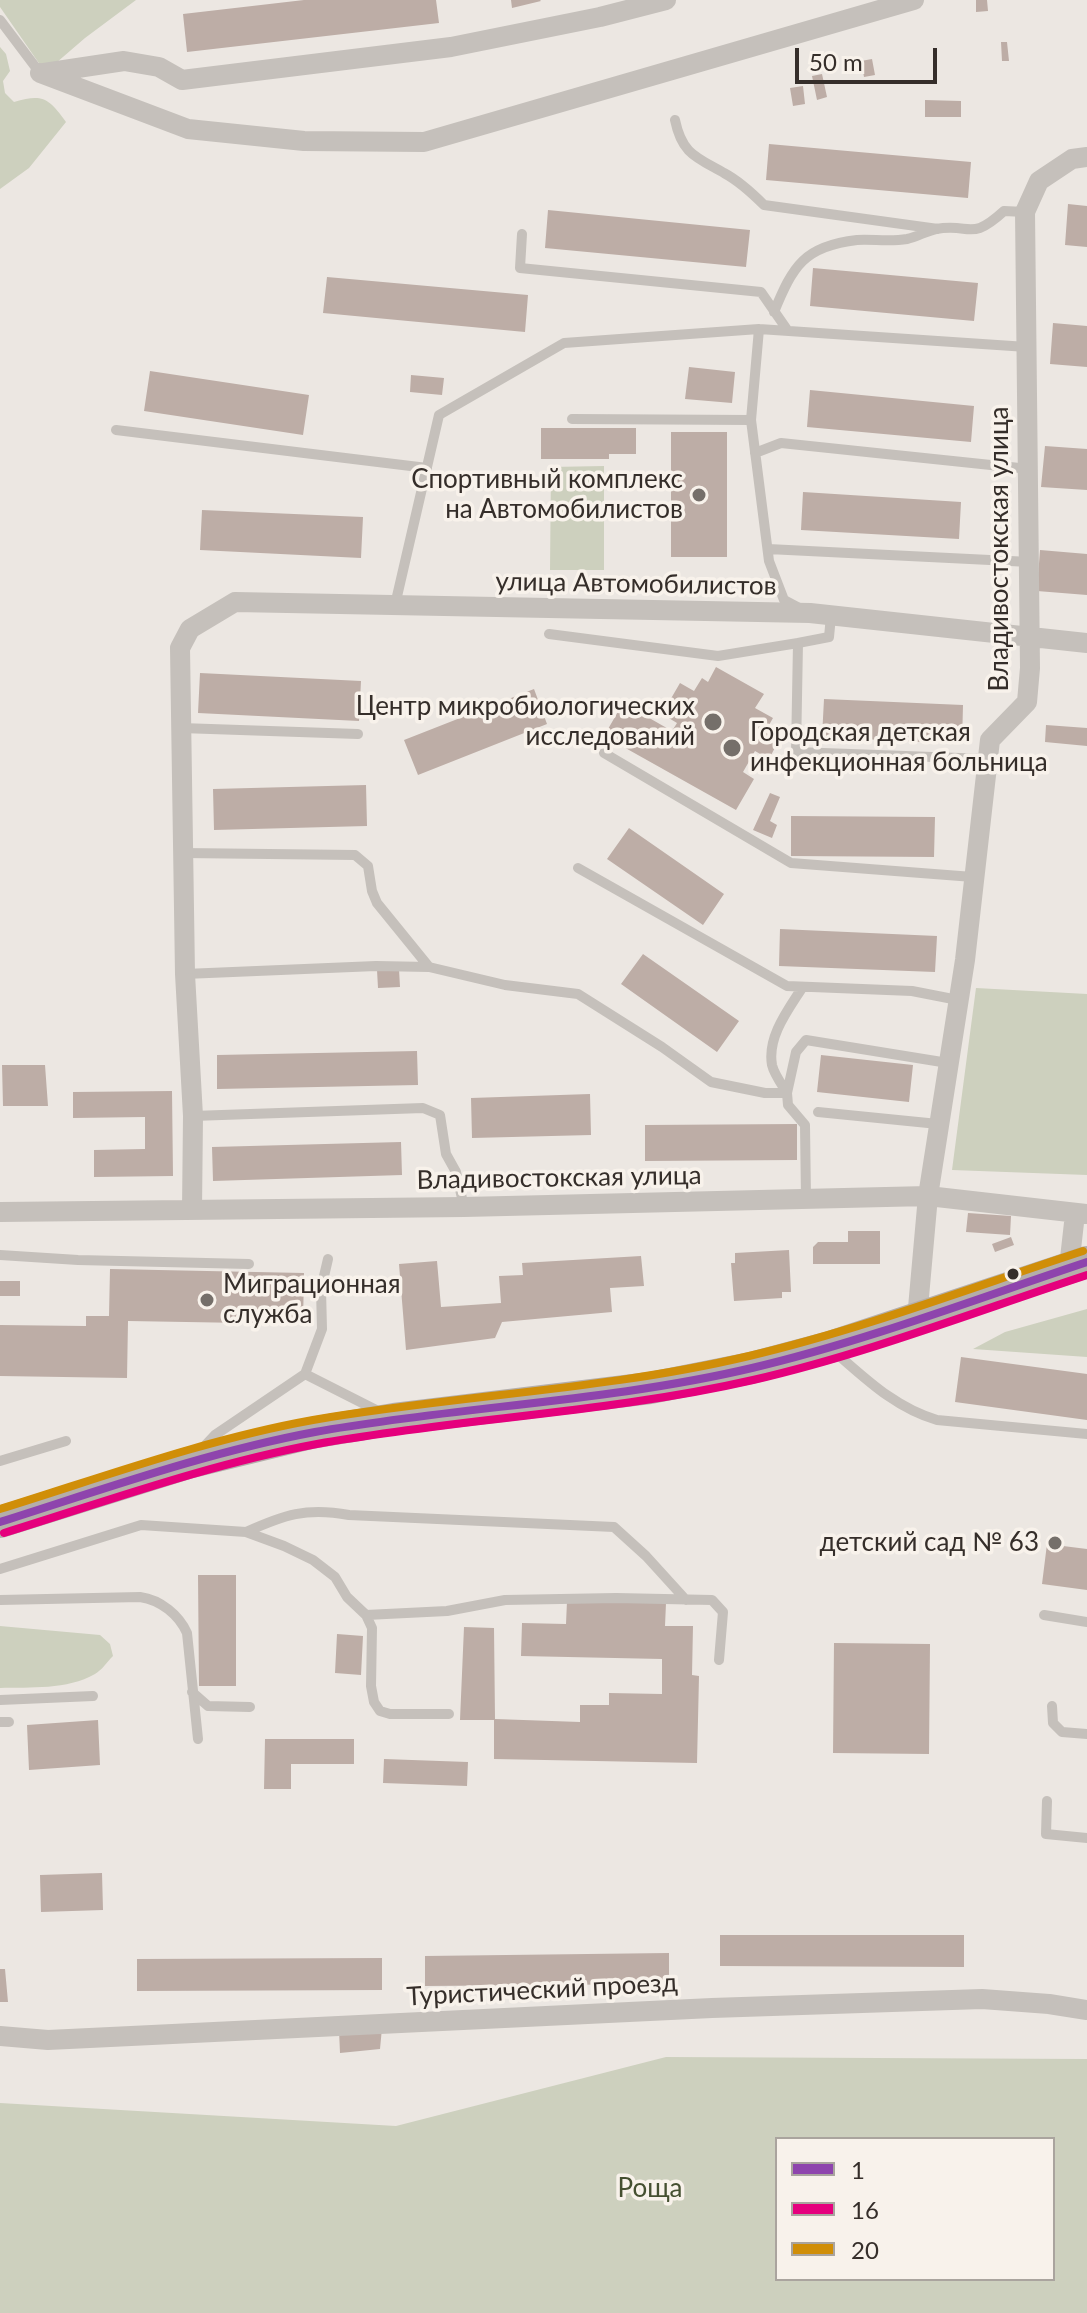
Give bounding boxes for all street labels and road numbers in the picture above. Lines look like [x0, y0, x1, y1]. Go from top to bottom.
street label: Владивостокская улица [984, 406, 1016, 692]
street label: улица Автомобилистов [495, 566, 777, 602]
street label: Владивостокская улица [416, 1160, 702, 1196]
street label: Туристический проезд [406, 1967, 678, 2013]

